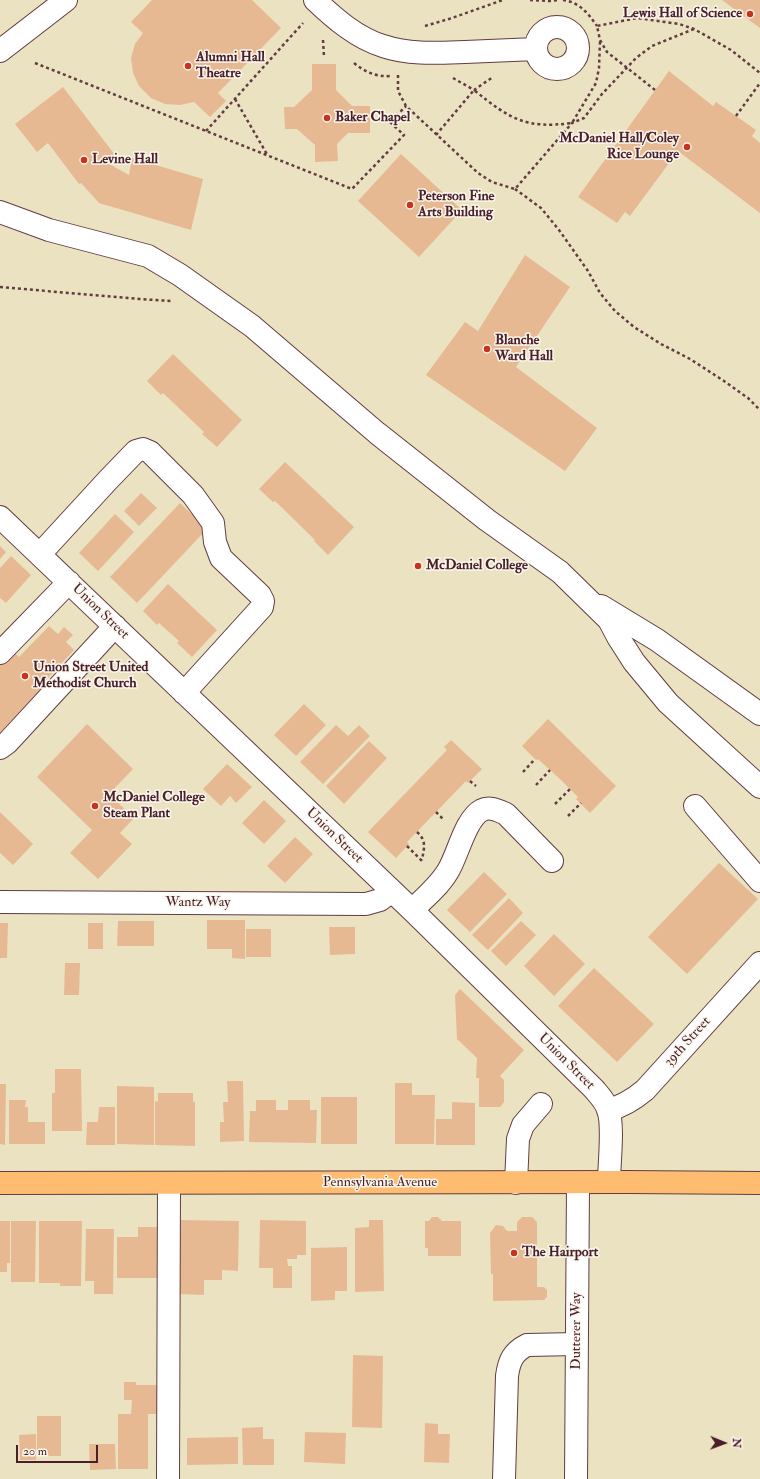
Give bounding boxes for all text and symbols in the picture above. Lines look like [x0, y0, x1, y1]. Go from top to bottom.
place label: Lewis Hall of Science [623, 6, 742, 22]
marker: Lewis Hall of Science [745, 9, 755, 19]
place label: Alumni Hall Theatre [196, 50, 265, 82]
marker: Alumni Hall Theatre [183, 61, 193, 71]
place label: Baker Chapel [335, 110, 410, 126]
marker: Baker Chapel [322, 113, 332, 123]
place label: McDaniel Hall/Coley Rice Lounge [559, 131, 679, 164]
marker: McDaniel Hall/Coley Rice Lounge [682, 142, 692, 152]
place label: Levine Hall [92, 152, 158, 168]
marker: Levine Hall [79, 155, 89, 165]
place label: Peterson Fine Arts Building [418, 189, 494, 222]
marker: Peterson Fine Arts Building [405, 200, 415, 210]
place label: Blanche Ward Hall [495, 333, 553, 366]
marker: Blanche Ward Hall [482, 344, 492, 354]
place label: McDaniel College [426, 558, 528, 574]
marker: McDaniel College [413, 561, 423, 571]
street label: Union Street [68, 581, 132, 643]
place label: Union Street United Methodist Church [33, 660, 148, 692]
marker: Union Street United Methodist Church [20, 671, 30, 681]
place label: McDaniel College Steam Plant [103, 790, 205, 822]
marker: McDaniel College Steam Plant [90, 801, 100, 811]
street label: Union Street [302, 805, 366, 867]
street label: Wantz Way [166, 895, 230, 911]
street label: 39th Street [661, 1014, 715, 1070]
street label: Union Street [534, 1030, 598, 1094]
street label: Pennsylvania Avenue [323, 1175, 437, 1191]
place label: The Hairport [522, 1245, 598, 1261]
marker: The Hairport [509, 1248, 519, 1258]
street label: Dutterer Way [569, 1292, 585, 1370]
north arrow [704, 1423, 744, 1463]
scale bar [18, 1437, 100, 1463]
text: N [730, 1438, 743, 1448]
text: 20 m [23, 1444, 47, 1459]

